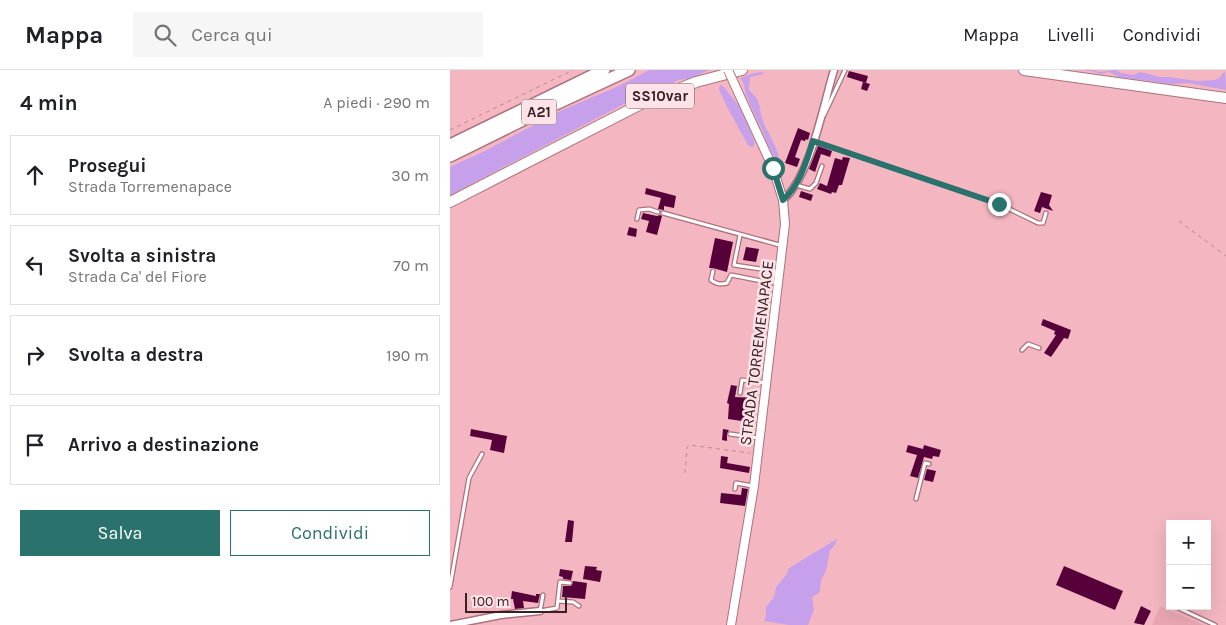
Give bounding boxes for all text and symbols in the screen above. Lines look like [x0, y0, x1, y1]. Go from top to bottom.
search box [133, 12, 483, 57]
text: Mappa [25, 21, 103, 49]
icon: search [151, 21, 179, 49]
text: Cerca qui [191, 24, 273, 46]
text: Mappa [963, 24, 1019, 46]
text: Livelli [1047, 24, 1095, 46]
text: Condividi [1123, 24, 1201, 46]
road number: SS10var [626, 84, 694, 108]
text: 4 min [20, 91, 78, 115]
text: A piedi · 290 m [323, 93, 430, 112]
road number: A21 [522, 100, 556, 124]
text: Prosegui [68, 155, 147, 177]
route start [762, 157, 785, 180]
icon: ahead [21, 161, 49, 189]
text: 30 m [391, 166, 429, 185]
text: Strada Torremenapace [68, 177, 232, 196]
route end [988, 193, 1011, 216]
text: Svolta a sinistra [68, 245, 216, 267]
icon: left [21, 251, 49, 279]
text: 70 m [393, 256, 429, 275]
street label: STRADA TORREMENAPACE [736, 260, 777, 447]
text: Strada Ca' del Fiore [68, 267, 207, 286]
icon: right [21, 341, 49, 369]
text: Svolta a destra [68, 344, 204, 366]
text: 190 m [386, 346, 429, 365]
icon: arrive [21, 431, 49, 459]
text: Arrivo a destinazione [68, 434, 259, 456]
button: Salva [20, 510, 220, 556]
button: Condividi [230, 510, 430, 556]
map controls [1166, 520, 1211, 610]
button: + [1166, 520, 1211, 565]
button: − [1166, 565, 1211, 610]
scale bar [465, 590, 568, 613]
text: 100 m [472, 593, 510, 610]

